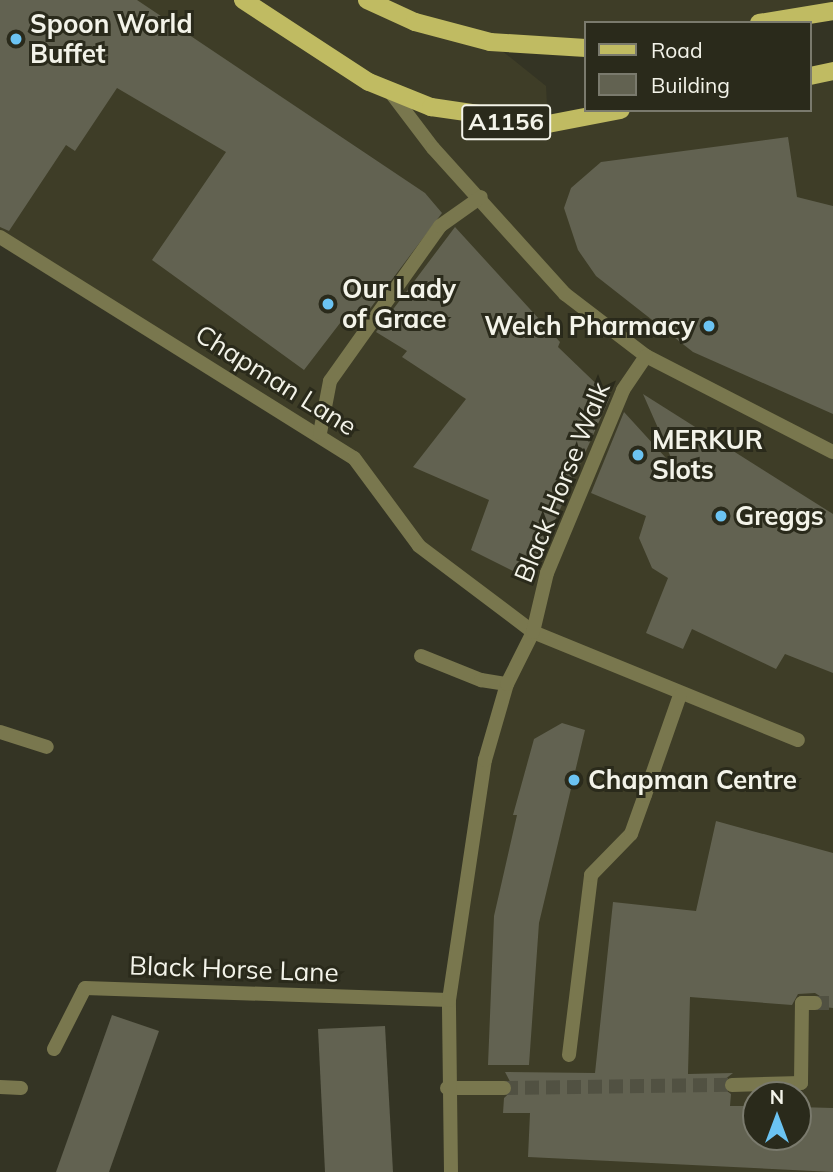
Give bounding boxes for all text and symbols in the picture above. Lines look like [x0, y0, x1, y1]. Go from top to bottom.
place label: Spoon World Buffet [30, 8, 192, 70]
legend [584, 21, 812, 112]
marker: Spoon World Buffet [8, 31, 24, 47]
text: Road [651, 37, 702, 63]
text: Building [651, 72, 730, 98]
road number: A1156 [461, 101, 552, 142]
place label: Our Lady of Grace [342, 273, 456, 334]
marker: Our Lady of Grace [320, 296, 336, 312]
place label: Welch Pharmacy [484, 310, 695, 342]
street label: Chapman Lane [190, 318, 362, 442]
marker: Welch Pharmacy [701, 318, 717, 334]
street label: Black Horse Walk [508, 377, 616, 587]
place label: MERKUR Slots [652, 424, 763, 486]
marker: MERKUR Slots [630, 447, 646, 463]
place label: Greggs [735, 500, 824, 532]
marker: Greggs [713, 508, 729, 524]
place label: Chapman Centre [588, 764, 797, 796]
marker: Chapman Centre [566, 772, 582, 788]
street label: Black Horse Lane [129, 950, 339, 988]
north arrow [742, 1081, 812, 1151]
text: N [770, 1085, 784, 1109]

